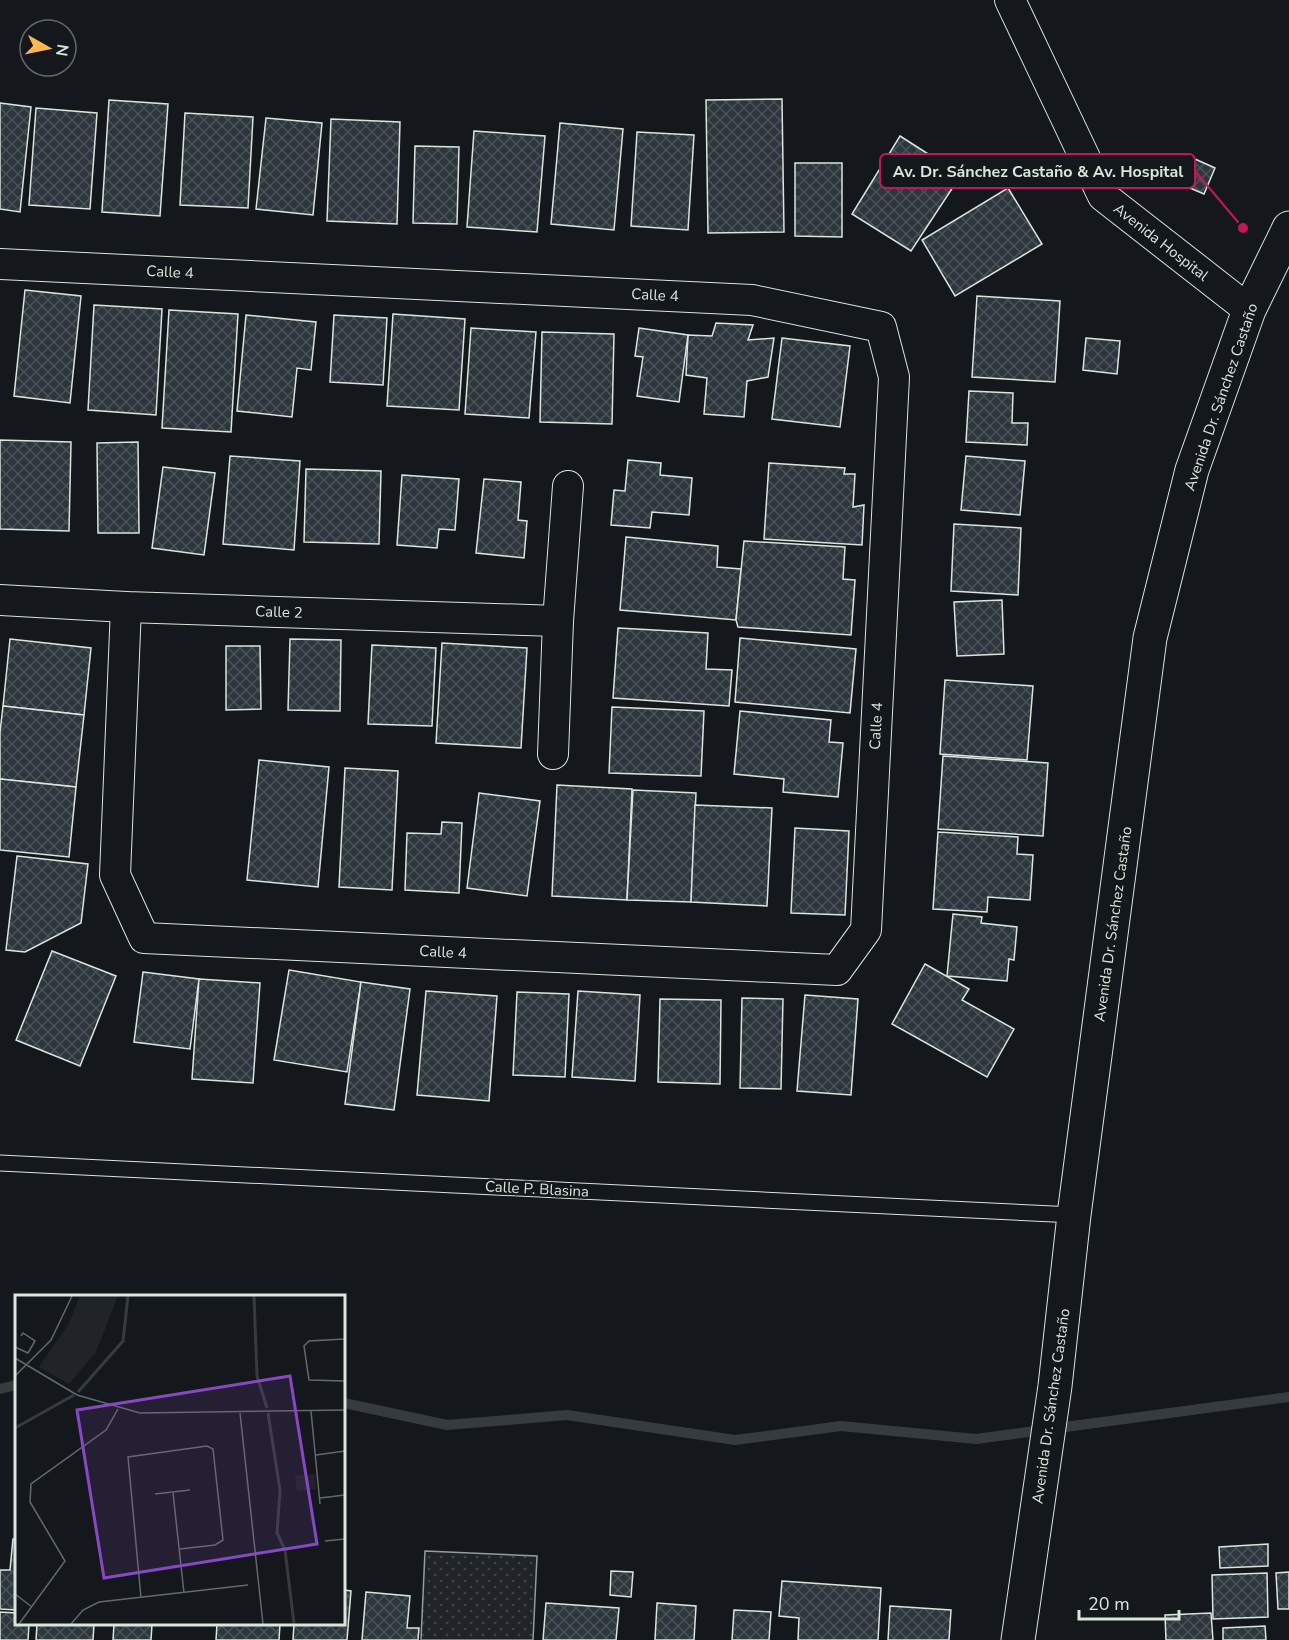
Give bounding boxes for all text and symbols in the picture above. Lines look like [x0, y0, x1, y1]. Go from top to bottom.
north arrow [18, 18, 78, 78]
text: N [50, 43, 74, 58]
callout: Av. Dr. Sánchez Castaño & Av. Hospital [880, 154, 1195, 188]
text: Av. Dr. Sánchez Castaño & Av. Hospital [893, 161, 1183, 183]
street label: Avenida Hospital [1109, 199, 1213, 286]
street label: Calle 4 [146, 261, 194, 283]
street label: Calle 4 [631, 284, 679, 306]
street label: Avenida Dr. Sánchez Castaño [1179, 301, 1263, 493]
street label: Calle 2 [255, 601, 303, 623]
street label: Calle 4 [865, 702, 887, 750]
street label: Avenida Dr. Sánchez Castaño [1089, 825, 1137, 1023]
street label: Calle 4 [419, 941, 467, 963]
street label: Calle P. Blasina [484, 1176, 590, 1202]
inset map [15, 1295, 345, 1625]
street label: Avenida Dr. Sánchez Castaño [1027, 1307, 1075, 1505]
scale bar [1079, 1583, 1180, 1621]
text: 20 m [1088, 1592, 1130, 1616]

